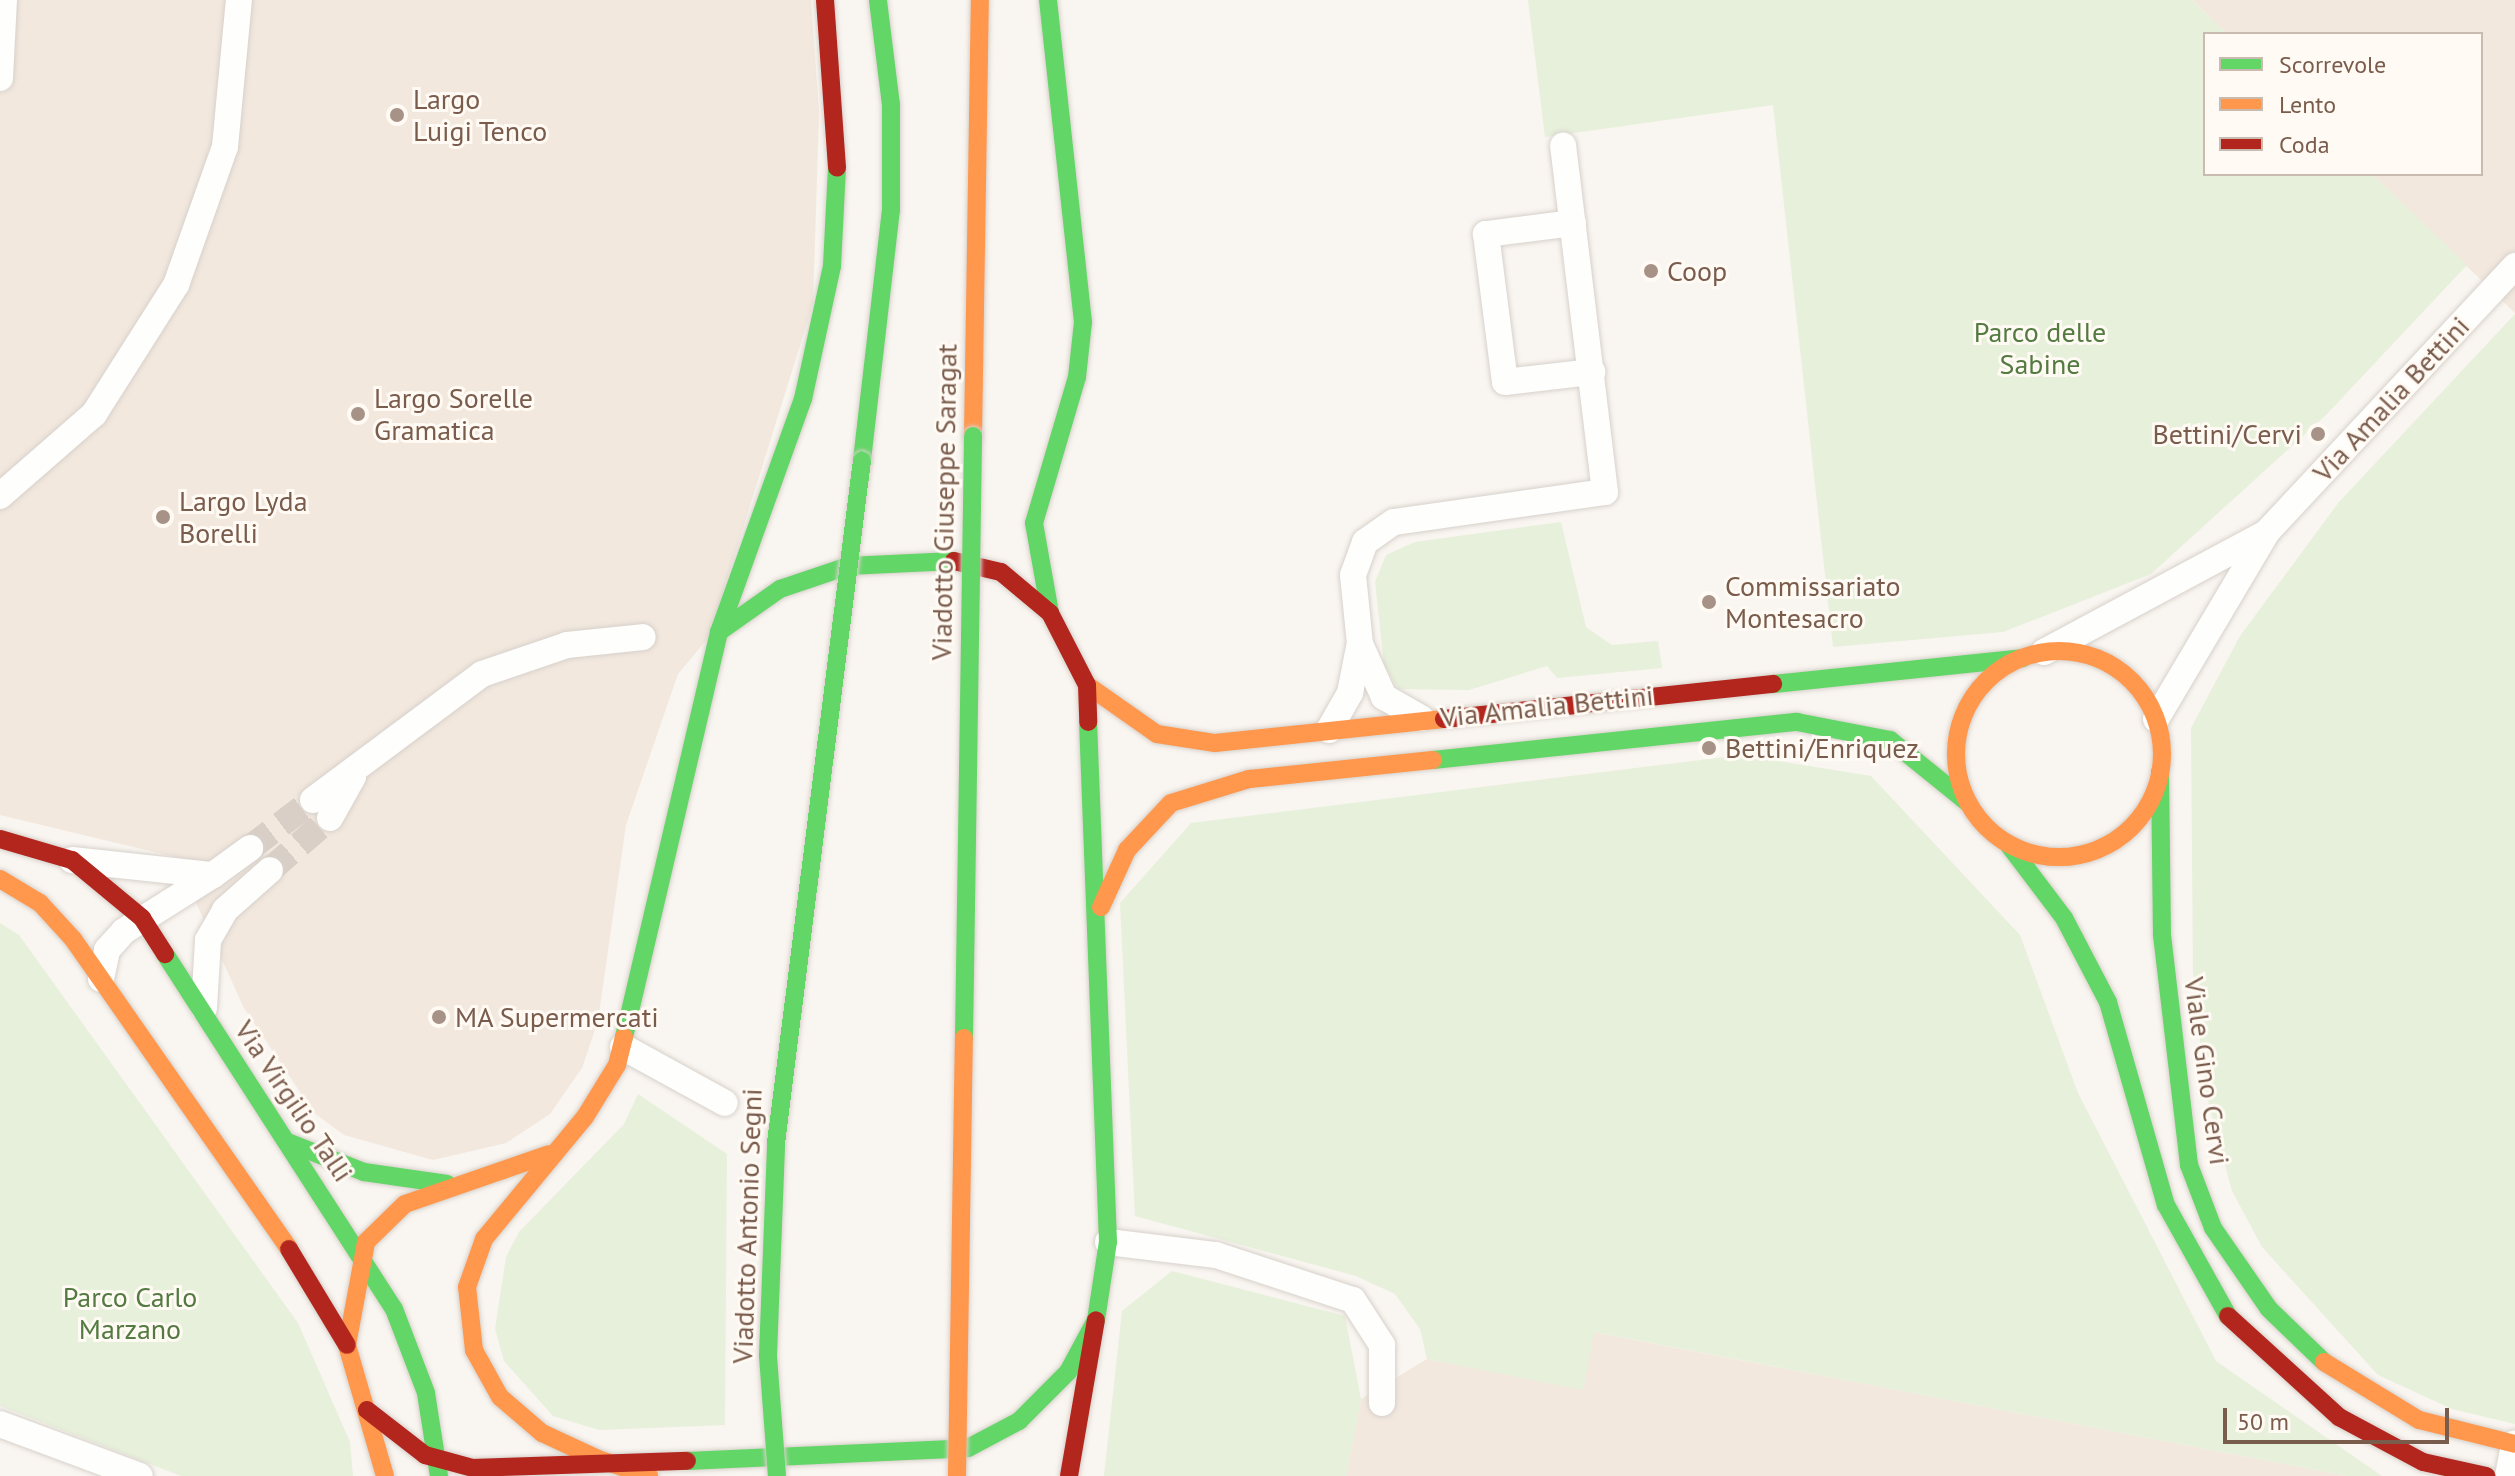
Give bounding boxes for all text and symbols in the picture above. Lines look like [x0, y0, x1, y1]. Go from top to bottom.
legend [2203, 32, 2483, 176]
text: Scorrevole [2279, 49, 2386, 80]
place label: Largo Luigi Tenco [413, 82, 548, 148]
text: Lento [2279, 89, 2336, 120]
marker: Largo Luigi Tenco [388, 106, 406, 124]
text: Coda [2279, 129, 2330, 160]
place label: Coop [1667, 254, 1727, 288]
marker: Coop [1642, 262, 1660, 280]
street label: Via Amalia Bettini [2305, 309, 2477, 489]
park label: Parco delle Sabine [1974, 315, 2106, 381]
street label: Viadotto Giuseppe Saragat [924, 343, 964, 661]
place label: Largo Sorelle Gramatica [374, 381, 533, 447]
marker: Largo Sorelle Gramatica [349, 405, 367, 423]
place label: Bettini/Cervi [2152, 417, 2302, 451]
marker: Bettini/Cervi [2309, 425, 2327, 443]
place label: Largo Lyda Borelli [179, 484, 308, 550]
marker: Largo Lyda Borelli [154, 508, 172, 526]
place label: Commissariato Montesacro [1725, 569, 1901, 635]
marker: Commissariato Montesacro [1700, 593, 1718, 611]
street label: Via Amalia Bettini [1438, 678, 1656, 734]
place label: Bettini/Enriquez [1725, 731, 1919, 765]
marker: Bettini/Enriquez [1700, 739, 1718, 757]
street label: Viale Gino Cervi [2177, 975, 2237, 1167]
place label: MA Supermercati [455, 1000, 660, 1034]
marker: MA Supermercati [430, 1008, 448, 1026]
street label: Via Virgilio Talli [227, 1013, 361, 1189]
street label: Viadotto Antonio Segni [725, 1087, 769, 1365]
park label: Parco Carlo Marzano [63, 1280, 197, 1346]
scale bar [2227, 1392, 2453, 1442]
text: 50 m [2237, 1406, 2289, 1437]

